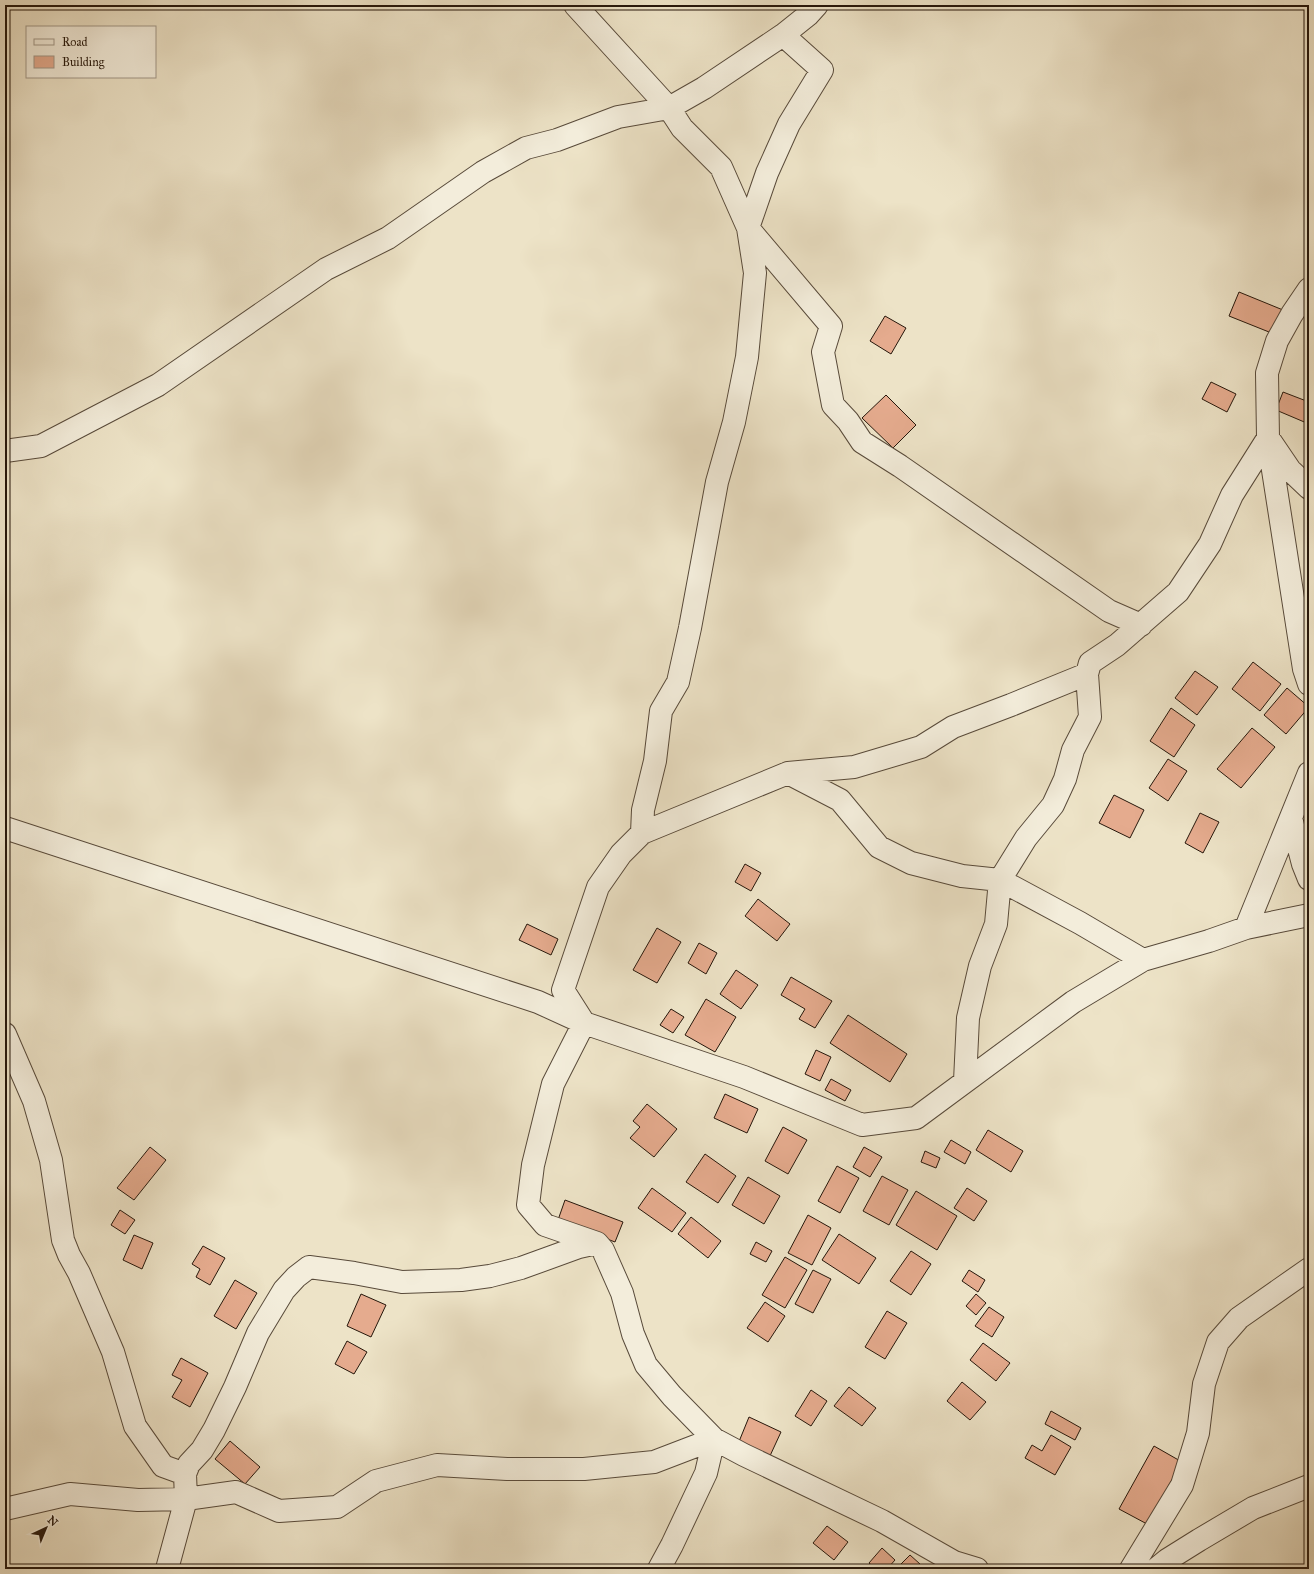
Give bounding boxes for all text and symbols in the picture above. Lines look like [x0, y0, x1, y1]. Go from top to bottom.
legend [26, 26, 156, 78]
text: Road [62, 35, 88, 49]
text: Building [62, 55, 105, 70]
north arrow [26, 1508, 66, 1548]
text: N [45, 1513, 61, 1530]

